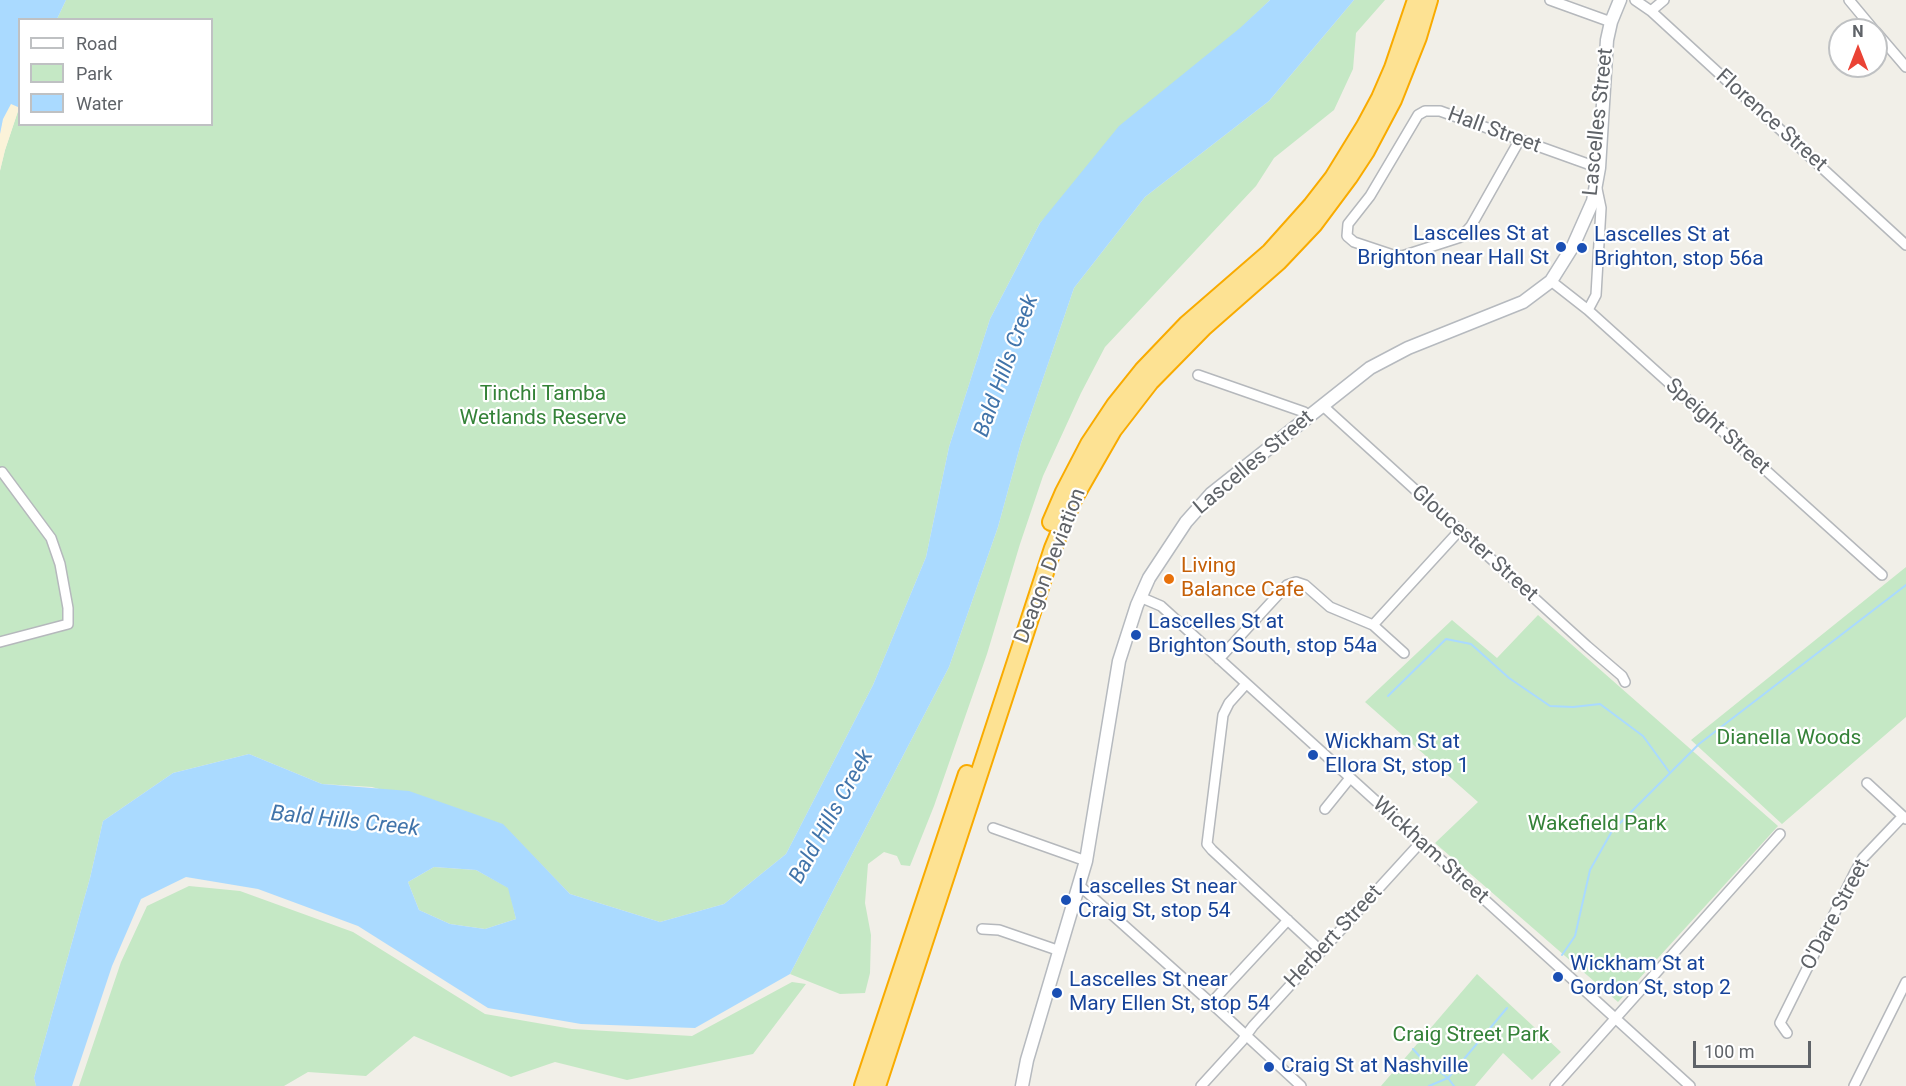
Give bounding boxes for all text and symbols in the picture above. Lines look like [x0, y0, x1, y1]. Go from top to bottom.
legend [18, 18, 213, 126]
north arrow [1828, 18, 1888, 78]
text: N [1852, 22, 1864, 41]
text: Road [76, 33, 117, 54]
street label: Lascelles Street [1579, 47, 1619, 197]
text: Park [76, 63, 112, 84]
street label: Florence Street [1710, 64, 1832, 178]
text: Water [76, 93, 123, 114]
street label: Hall Street [1444, 103, 1544, 159]
place label: Lascelles St at Brighton near Hall St [1357, 222, 1549, 272]
place label: Lascelles St at Brighton, stop 56a [1594, 223, 1764, 273]
marker: Lascelles St at Brighton near Hall St [1554, 240, 1568, 254]
marker: Lascelles St at Brighton, stop 56a [1575, 241, 1589, 255]
water label: Bald Hills Creek [969, 291, 1045, 441]
street label: Speight Street [1660, 374, 1774, 480]
park label: Tinchi Tamba Wetlands Reserve [460, 382, 626, 432]
street label: Lascelles Street [1189, 406, 1319, 520]
street label: Gloucester Street [1405, 481, 1543, 607]
street label: Deagon Deviation [1010, 485, 1092, 647]
place label: Living Balance Cafe [1181, 554, 1304, 604]
marker: Living Balance Cafe [1162, 572, 1176, 586]
place label: Lascelles St at Brighton South, stop 54a [1148, 610, 1377, 660]
marker: Lascelles St at Brighton South, stop 54a [1129, 628, 1143, 642]
park label: Dianella Woods [1717, 726, 1861, 752]
place label: Wickham St at Ellora St, stop 1 [1325, 730, 1469, 780]
water label: Bald Hills Creek [784, 745, 880, 889]
marker: Wickham St at Ellora St, stop 1 [1306, 748, 1320, 762]
street label: Wickham Street [1367, 792, 1493, 910]
water label: Bald Hills Creek [269, 801, 421, 843]
park label: Wakefield Park [1528, 812, 1666, 838]
street label: O'Dare Street [1796, 855, 1876, 975]
place label: Lascelles St near Craig St, stop 54 [1078, 875, 1237, 925]
street label: Herbert Street [1280, 880, 1388, 994]
marker: Lascelles St near Craig St, stop 54 [1059, 893, 1073, 907]
place label: Wickham St at Gordon St, stop 2 [1570, 952, 1731, 1002]
place label: Lascelles St near Mary Ellen St, stop 54 [1069, 968, 1270, 1018]
marker: Wickham St at Gordon St, stop 2 [1551, 970, 1565, 984]
marker: Lascelles St near Mary Ellen St, stop 54 [1050, 986, 1064, 1000]
park label: Craig Street Park [1393, 1023, 1549, 1049]
scale bar [1696, 1029, 1814, 1067]
text: 100 m [1704, 1041, 1755, 1062]
place label: Craig St at Nashville [1281, 1054, 1468, 1080]
marker: Craig St at Nashville [1262, 1060, 1276, 1074]

